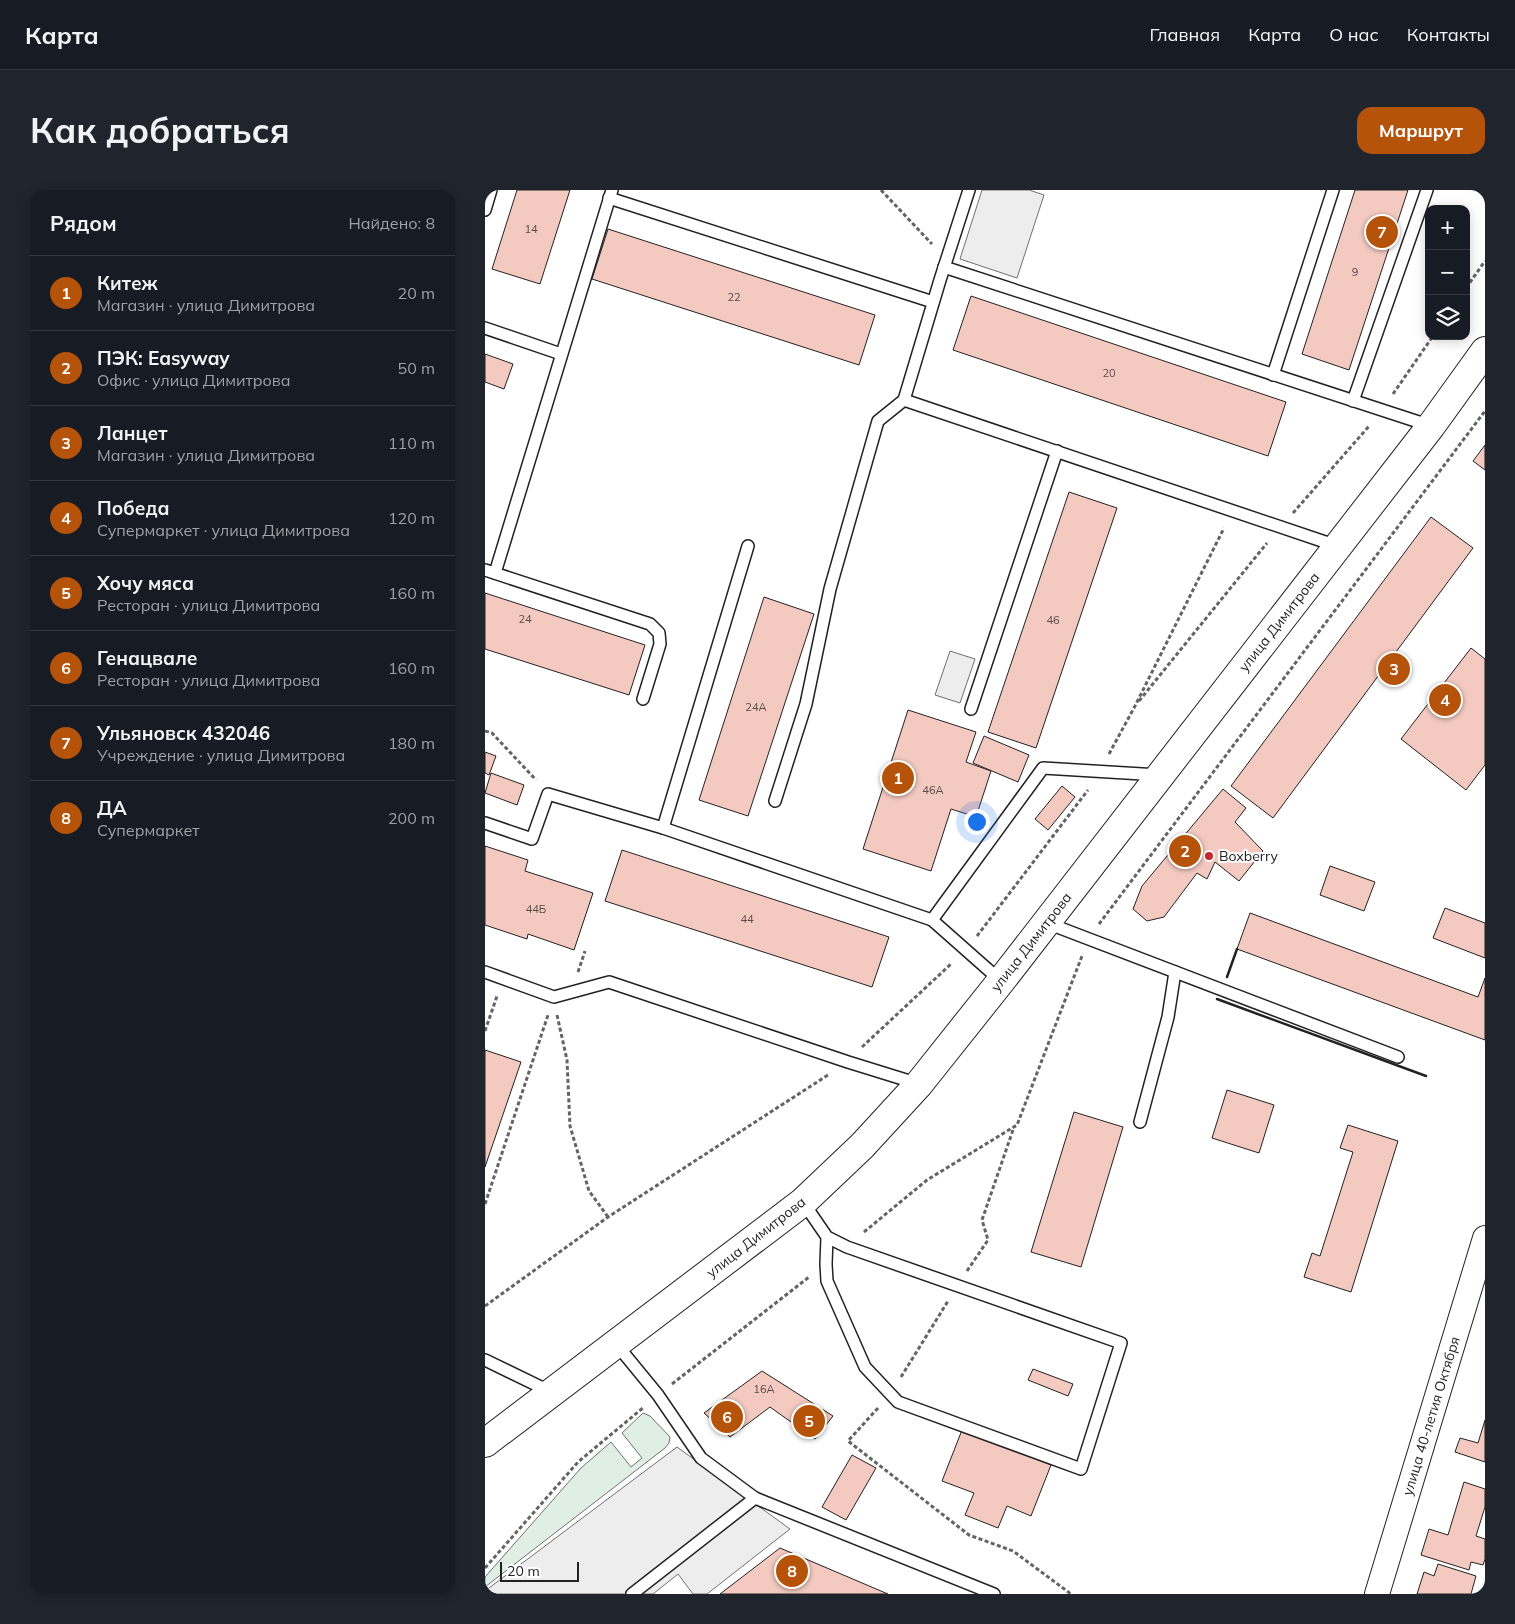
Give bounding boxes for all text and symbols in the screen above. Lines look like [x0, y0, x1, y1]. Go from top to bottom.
text: Карта [25, 20, 99, 50]
text: Главная [1150, 23, 1220, 46]
text: Карта [1248, 23, 1301, 46]
text: О нас [1329, 23, 1379, 46]
text: Контакты [1407, 23, 1490, 46]
button: Маршрут [1357, 107, 1485, 154]
text: Как добраться [30, 108, 290, 152]
map controls [1425, 205, 1470, 340]
button: + [1425, 205, 1470, 250]
text: Рядом [50, 210, 117, 236]
text: Найдено: 8 [349, 213, 435, 233]
pin: 7 [1366, 213, 1398, 251]
house number: 14 [524, 222, 538, 236]
button: − [1425, 250, 1470, 295]
house number: 9 [1352, 265, 1358, 279]
text: Китеж [97, 271, 158, 295]
text: 1 [61, 283, 71, 303]
text: 20 m [398, 283, 435, 303]
house number: 22 [727, 290, 741, 304]
text: Магазин · улица Димитрова [97, 295, 315, 315]
button: layers [1425, 295, 1470, 340]
text: ПЭК: Easyway [97, 346, 230, 370]
text: 2 [61, 358, 71, 378]
text: 50 m [398, 358, 435, 378]
house number: 20 [1102, 366, 1116, 380]
text: Офис · улица Димитрова [97, 370, 291, 390]
text: Ланцет [97, 421, 167, 445]
text: 3 [61, 433, 71, 453]
text: 110 m [388, 433, 435, 453]
text: Магазин · улица Димитрова [97, 445, 315, 465]
text: Победа [97, 496, 169, 520]
text: 4 [61, 508, 71, 528]
text: 120 m [388, 508, 435, 528]
text: Супермаркет · улица Димитрова [97, 520, 350, 540]
street label: улица Димитрова [1235, 569, 1323, 675]
text: Хочу мяса [97, 571, 194, 595]
text: 5 [61, 583, 71, 603]
text: 160 m [388, 583, 435, 603]
text: Ресторан · улица Димитрова [97, 595, 320, 615]
house number: 24 [518, 612, 532, 626]
house number: 46 [1046, 613, 1060, 627]
text: Генацвале [97, 646, 197, 670]
pin: 3 [1378, 650, 1410, 688]
text: 6 [61, 658, 71, 678]
text: 160 m [388, 658, 435, 678]
text: Ресторан · улица Димитрова [97, 670, 320, 690]
pin: 4 [1429, 681, 1461, 719]
house number: 24А [745, 700, 767, 714]
text: Ульяновск 432046 [97, 721, 270, 745]
text: 7 [61, 733, 71, 753]
text: 180 m [388, 733, 435, 753]
text: Учреждение · улица Димитрова [97, 745, 345, 765]
pin: 1 [882, 759, 914, 797]
house number: 46А [922, 783, 944, 797]
text: ДА [97, 796, 127, 820]
text: 8 [61, 808, 71, 828]
text: 200 m [388, 808, 435, 828]
your location [964, 809, 990, 835]
text: Супермаркет [97, 820, 200, 840]
pin: 2 [1169, 832, 1201, 870]
place label: Boxberry [1219, 847, 1278, 865]
marker: Boxberry [1203, 850, 1215, 862]
street label: улица Димитрова [987, 889, 1075, 995]
house number: 44Б [526, 902, 546, 916]
house number: 44 [740, 912, 754, 926]
street label: улица Димитрова [703, 1193, 809, 1281]
street label: улица 40-летия Октября [1398, 1334, 1464, 1498]
house number: 16А [753, 1382, 775, 1396]
pin: 6 [711, 1398, 743, 1436]
pin: 5 [793, 1402, 825, 1440]
pin: 8 [776, 1552, 808, 1590]
scale bar [500, 1559, 579, 1582]
text: 20 m [507, 1562, 540, 1580]

